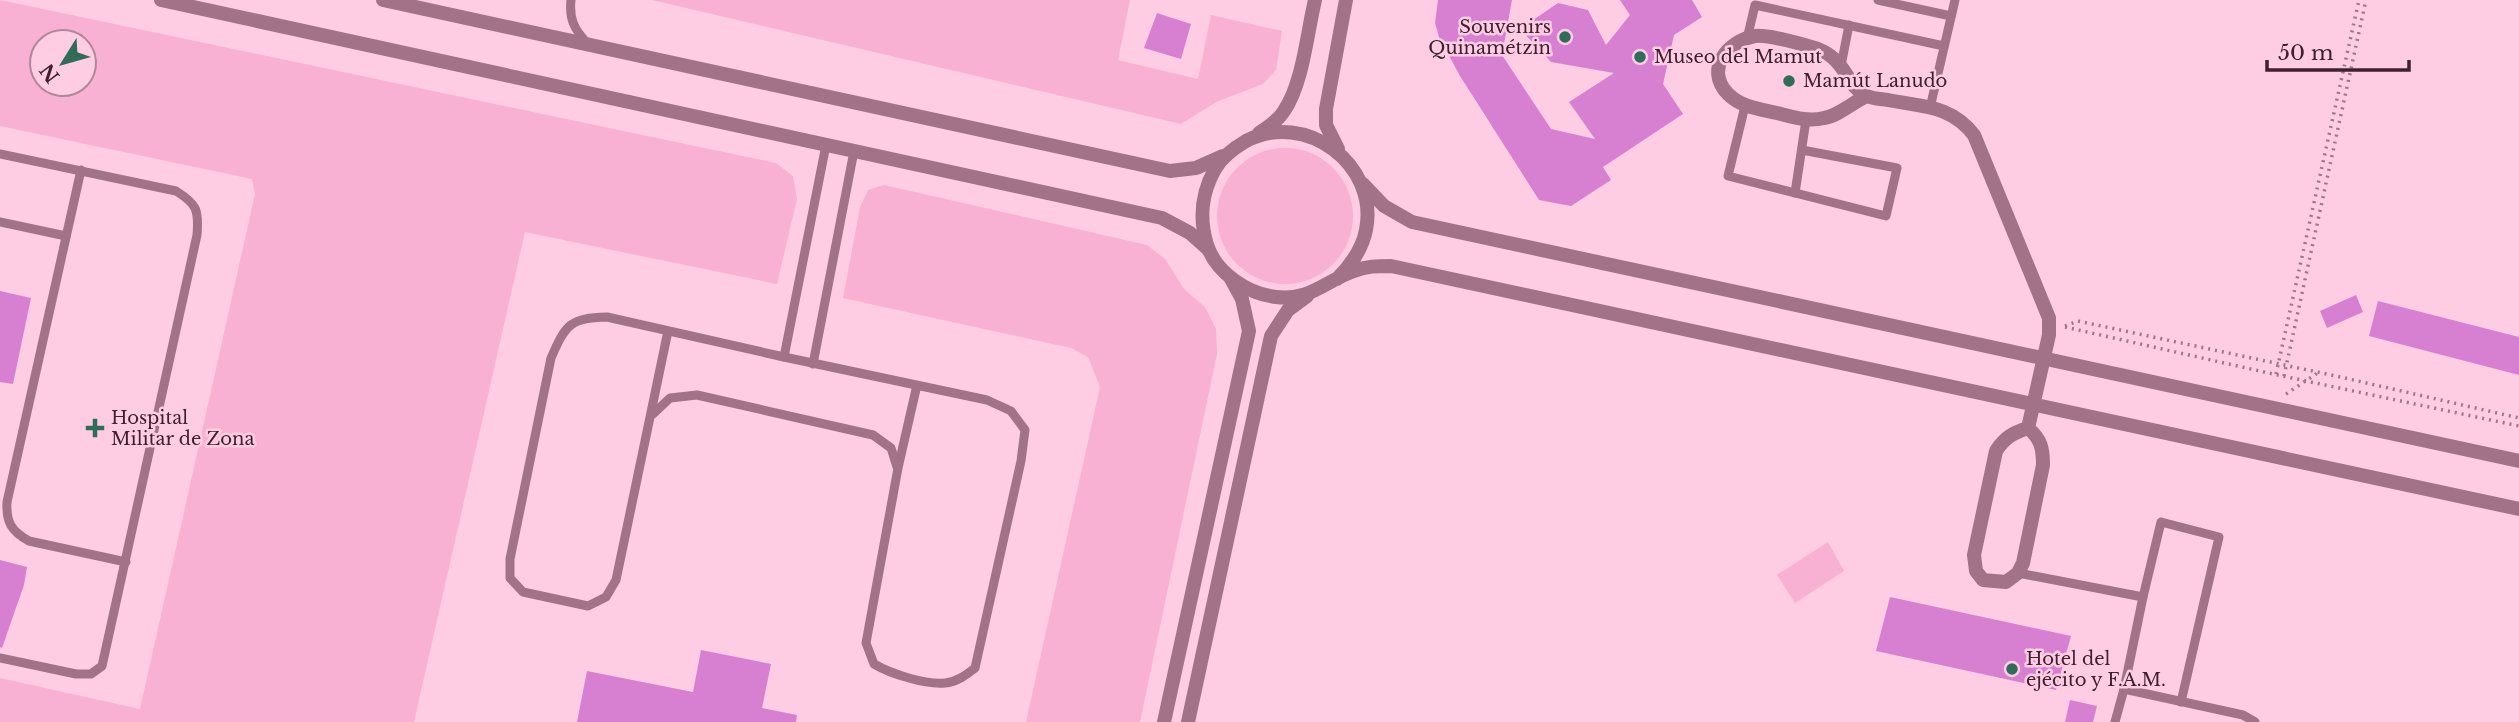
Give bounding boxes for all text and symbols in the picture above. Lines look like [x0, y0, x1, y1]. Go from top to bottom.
place label: Souvenirs Quinamétzin [1428, 16, 1551, 59]
north arrow [28, 28, 98, 98]
scale bar [2267, 28, 2409, 72]
marker: Souvenirs Quinamétzin [1557, 29, 1573, 45]
text: 50 m [2278, 40, 2334, 66]
place label: Museo del Mamut [1654, 46, 1822, 68]
marker: Museo del Mamut [1632, 49, 1648, 65]
text: N [35, 59, 64, 87]
place label: Mamút Lanudo [1803, 70, 1947, 92]
marker: Mamút Lanudo [1781, 73, 1797, 89]
place label: Hospital Militar de Zona [111, 407, 254, 450]
marker: Hospital Militar de Zona [85, 418, 105, 438]
place label: Hotel del ejécito y F.A.M. [2026, 648, 2166, 691]
marker: Hotel del ejécito y F.A.M. [2004, 661, 2020, 677]

